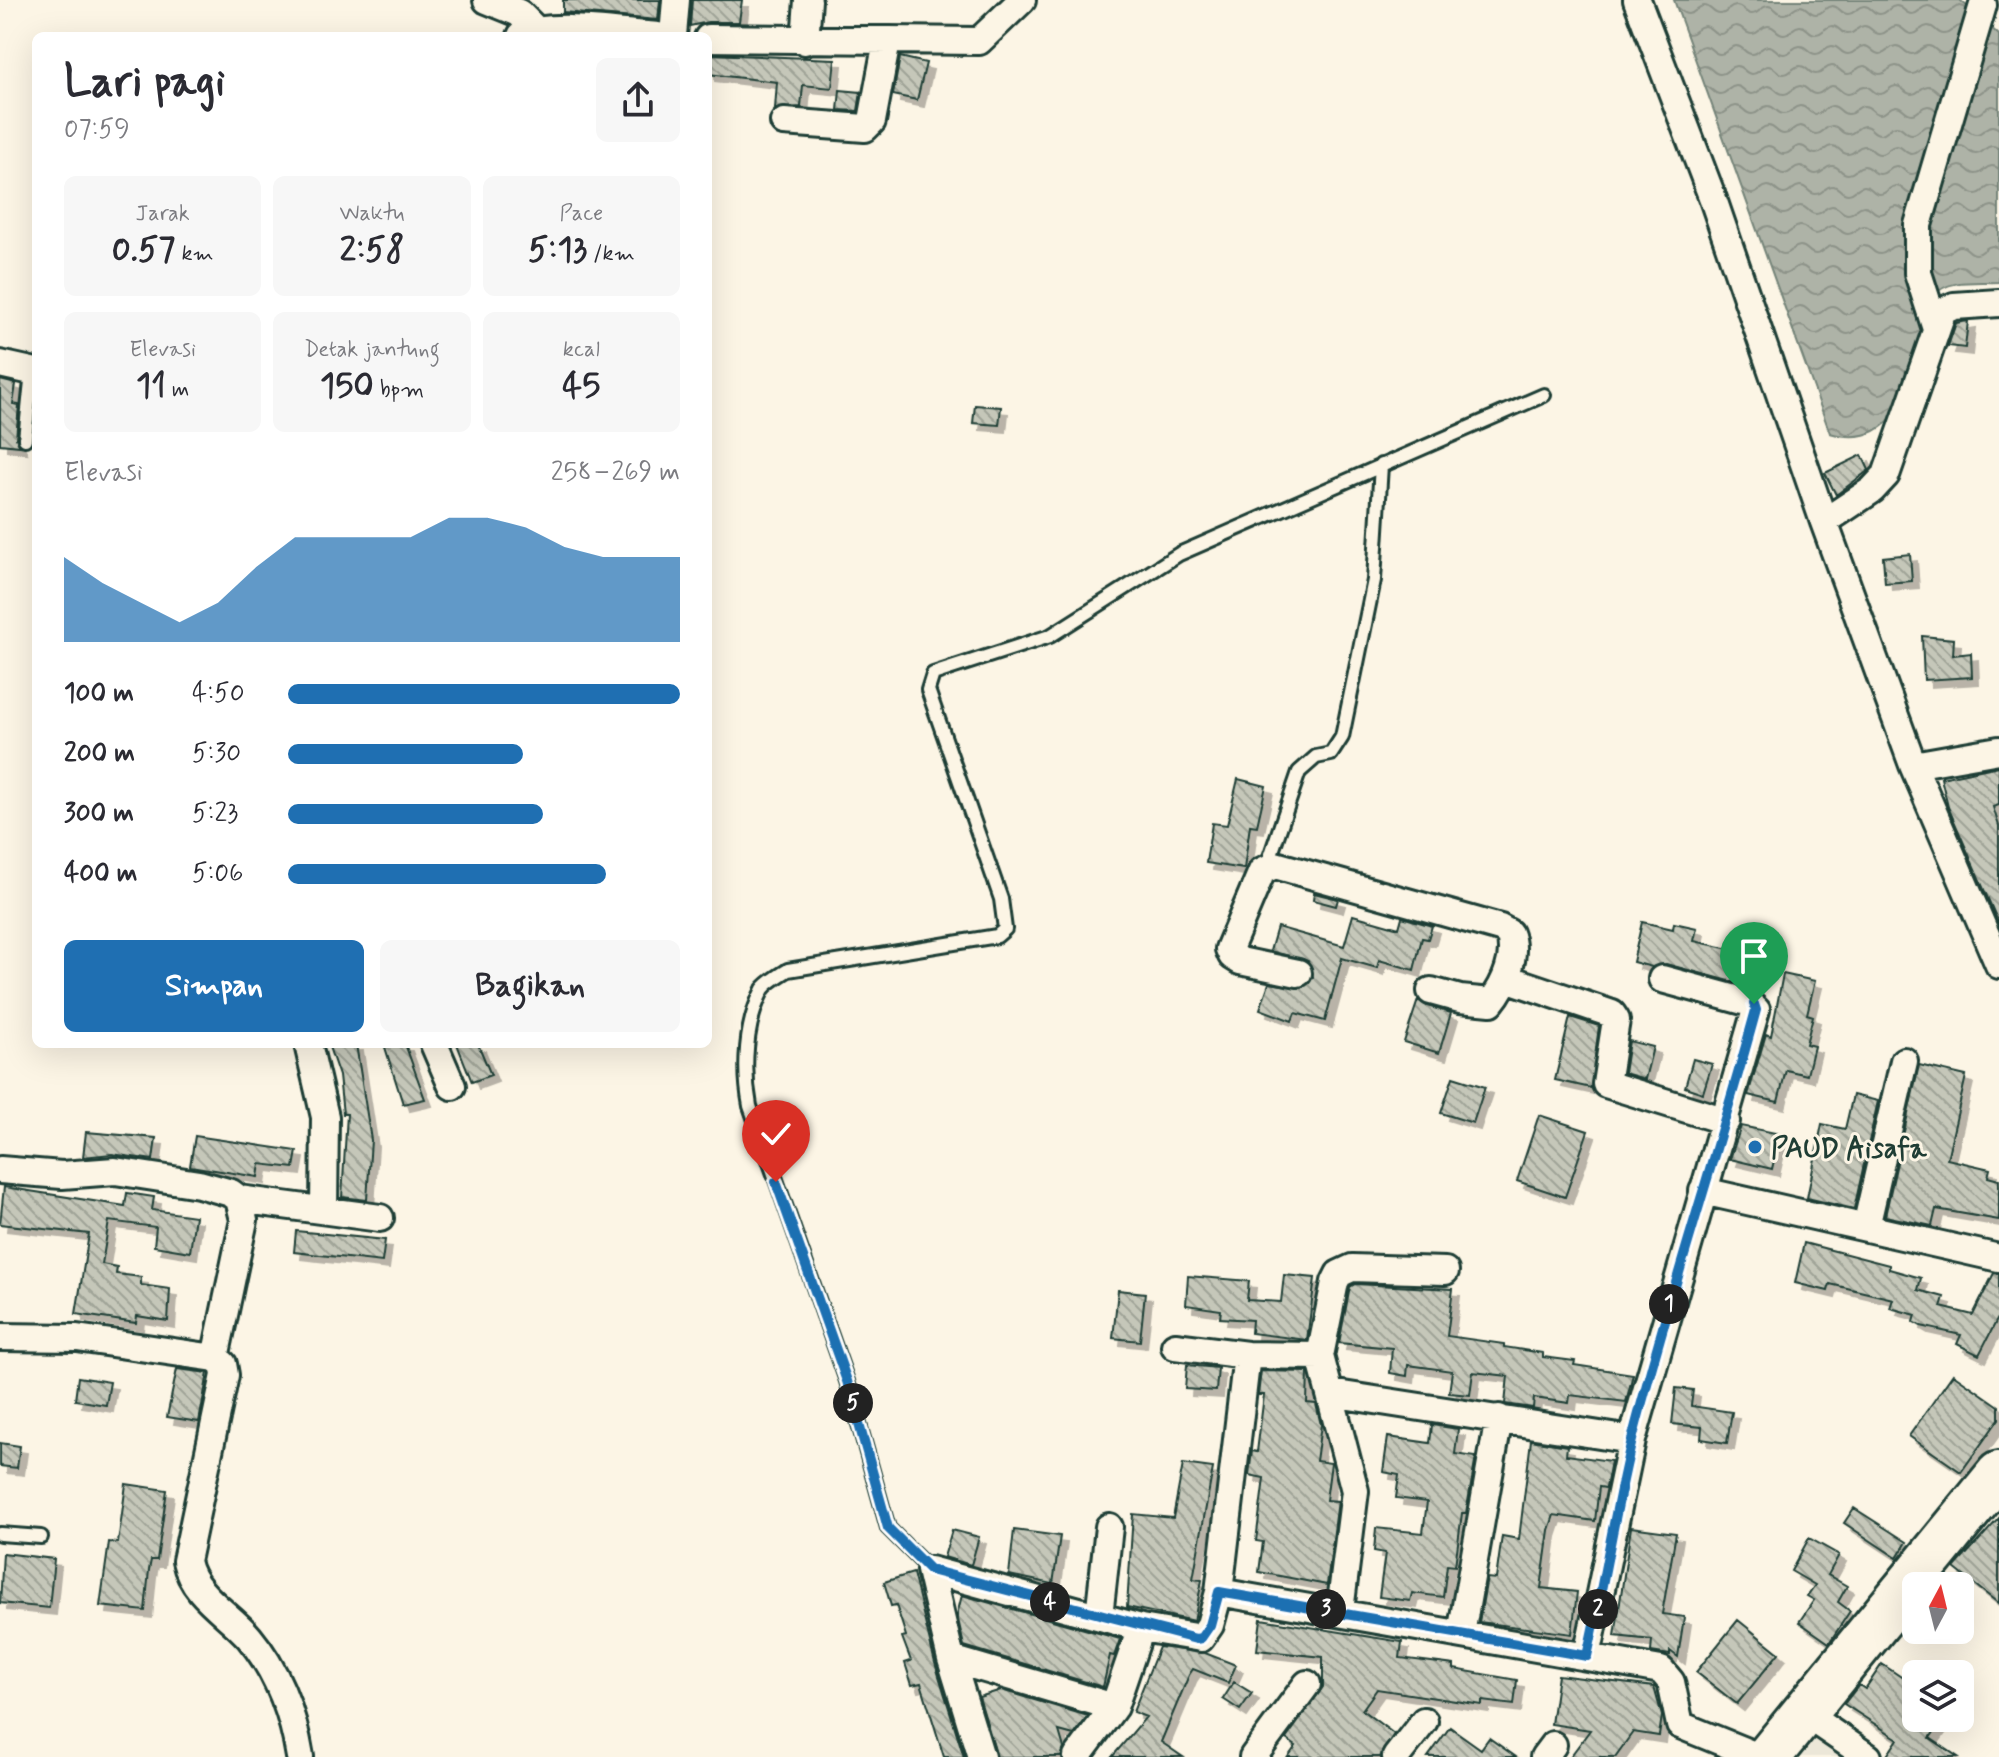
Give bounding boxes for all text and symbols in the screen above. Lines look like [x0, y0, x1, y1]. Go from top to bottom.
text: Lari pagi [64, 54, 225, 112]
button: share [596, 58, 680, 142]
text: 07:59 [64, 113, 130, 147]
text: Jarak [136, 200, 190, 228]
text: Waktu [340, 200, 404, 228]
text: Pace [559, 200, 603, 228]
text: 0.57 [112, 228, 175, 273]
text: 2:58 [340, 228, 404, 273]
text: 5:13 [528, 228, 587, 273]
text: km [175, 240, 213, 268]
text: /km [587, 240, 635, 268]
text: Elevasi [129, 336, 196, 364]
text: Detak jantung [304, 336, 440, 364]
text: kcal [563, 336, 600, 364]
text: 11 [136, 364, 166, 409]
text: 150 [320, 364, 374, 409]
text: 45 [562, 364, 600, 409]
text: m [166, 376, 189, 404]
text: bpm [374, 376, 424, 404]
text: Elevasi [64, 456, 143, 490]
text: 258–269 m [551, 456, 680, 490]
text: 100 m [64, 677, 134, 711]
text: 4:50 [192, 677, 245, 711]
text: 200 m [64, 737, 135, 771]
text: 5:30 [192, 737, 241, 771]
text: 300 m [64, 797, 134, 831]
text: 5:23 [192, 797, 238, 831]
text: 400 m [64, 857, 137, 891]
text: 5:06 [192, 857, 243, 891]
pin [1720, 922, 1788, 1004]
icon: arrive [1732, 934, 1776, 978]
button: Simpan [64, 940, 364, 1032]
button: Bagikan [380, 940, 680, 1032]
pin [742, 1100, 810, 1182]
icon: check [754, 1112, 798, 1156]
place label: PAUD Aisafa [1771, 1131, 1928, 1168]
marker: PAUD Aisafa [1746, 1138, 1764, 1156]
pin: 1 [1649, 1284, 1689, 1324]
text: 1 [1664, 1290, 1674, 1318]
pin: 5 [833, 1383, 873, 1423]
text: 5 [846, 1389, 860, 1417]
north arrow [1902, 1572, 1974, 1644]
map controls [1902, 1572, 1974, 1732]
pin: 4 [1030, 1582, 1070, 1622]
text: 4 [1044, 1588, 1056, 1616]
pin: 3 [1306, 1589, 1346, 1629]
pin: 2 [1578, 1589, 1618, 1629]
text: 3 [1321, 1595, 1331, 1623]
text: 2 [1593, 1595, 1603, 1623]
button: layers [1902, 1660, 1974, 1732]

